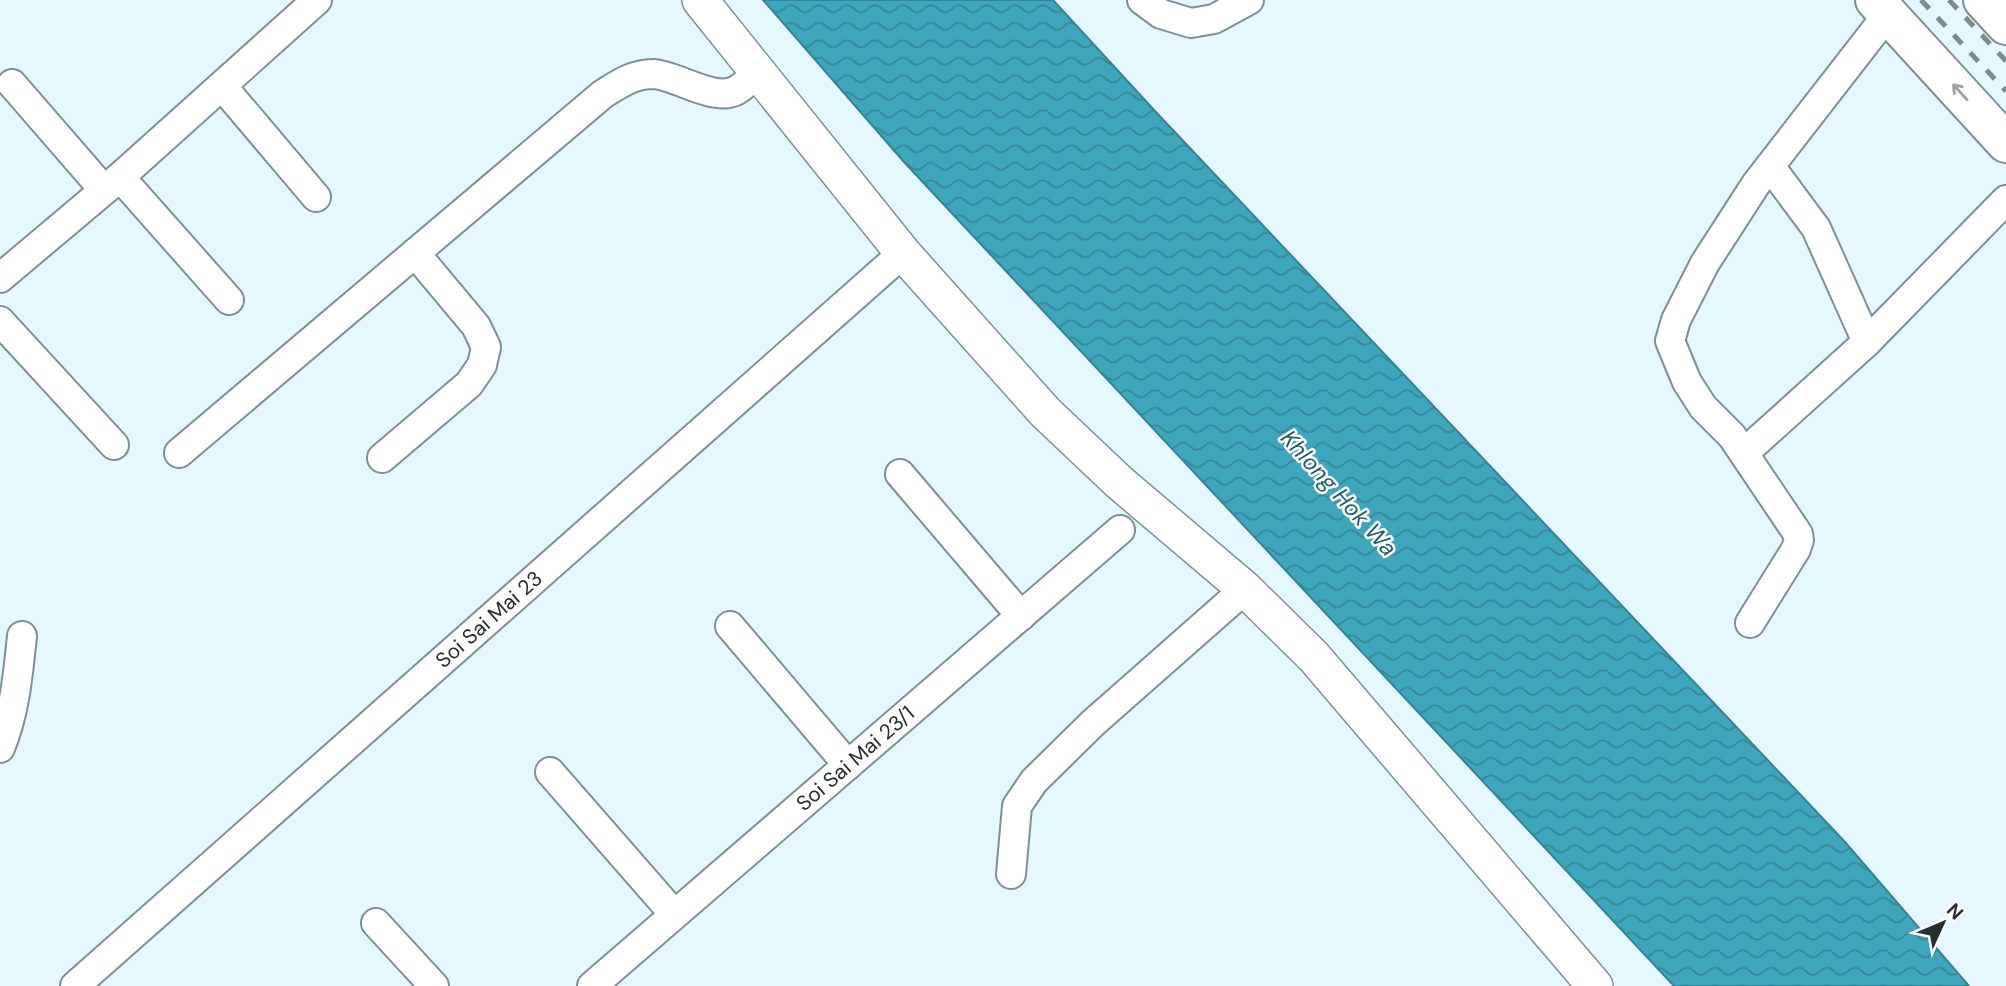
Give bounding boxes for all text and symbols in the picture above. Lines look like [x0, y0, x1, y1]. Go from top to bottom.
one-way arrow [1952, 83, 1968, 101]
water label: Khlong Hok Wa [1274, 424, 1404, 562]
street label: Soi Sai Mai 23 [430, 565, 548, 674]
street label: Soi Sai Mai 23/1 [790, 700, 920, 817]
north arrow [1908, 888, 1978, 958]
text: N [1941, 898, 1969, 925]

